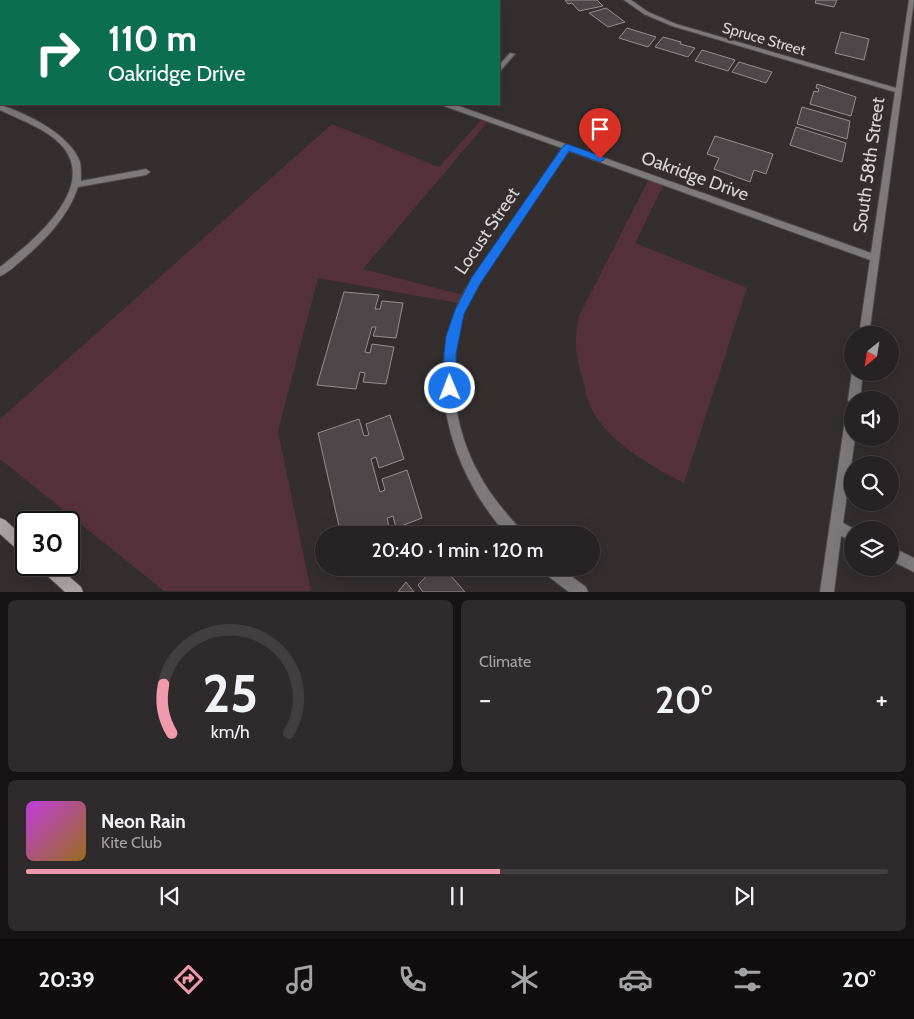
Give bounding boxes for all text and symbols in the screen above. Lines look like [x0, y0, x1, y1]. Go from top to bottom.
text: 110 m [108, 17, 197, 60]
street label: Spruce Street [720, 19, 808, 59]
icon: right [25, 20, 90, 85]
text: Oakridge Drive [108, 60, 246, 87]
street label: South 58th Street [849, 96, 889, 234]
pin [579, 108, 621, 159]
icon: arrive [586, 115, 614, 143]
street label: Oakridge Drive [638, 146, 752, 206]
street label: Locust Street [450, 183, 524, 279]
north arrow [844, 326, 899, 381]
map controls [844, 326, 899, 576]
position arrow [423, 361, 475, 413]
button: sound [844, 391, 899, 446]
button: search [844, 456, 899, 511]
speed limit sign: 30 [15, 511, 80, 576]
button: layers [844, 521, 899, 576]
text: 20:40 · 1 min · 120 m [372, 539, 543, 562]
text: Climate [479, 652, 531, 671]
text: 25 [203, 662, 258, 725]
text: 20° [655, 676, 712, 723]
text: − [479, 682, 491, 716]
text: + [876, 682, 888, 716]
text: km/h [211, 721, 250, 742]
text: Neon Rain [101, 810, 186, 833]
text: Kite Club [101, 833, 162, 852]
icon: previous [156, 882, 184, 910]
icon: pause [443, 882, 471, 910]
icon: next [730, 882, 758, 910]
icon: directions [171, 962, 206, 997]
icon: music [283, 962, 318, 997]
icon: phone [395, 962, 430, 997]
icon: climate [507, 962, 542, 997]
icon: car [618, 962, 653, 997]
icon: filters [730, 962, 765, 997]
text: 20:39 [38, 966, 95, 993]
text: 20° [842, 966, 876, 993]

